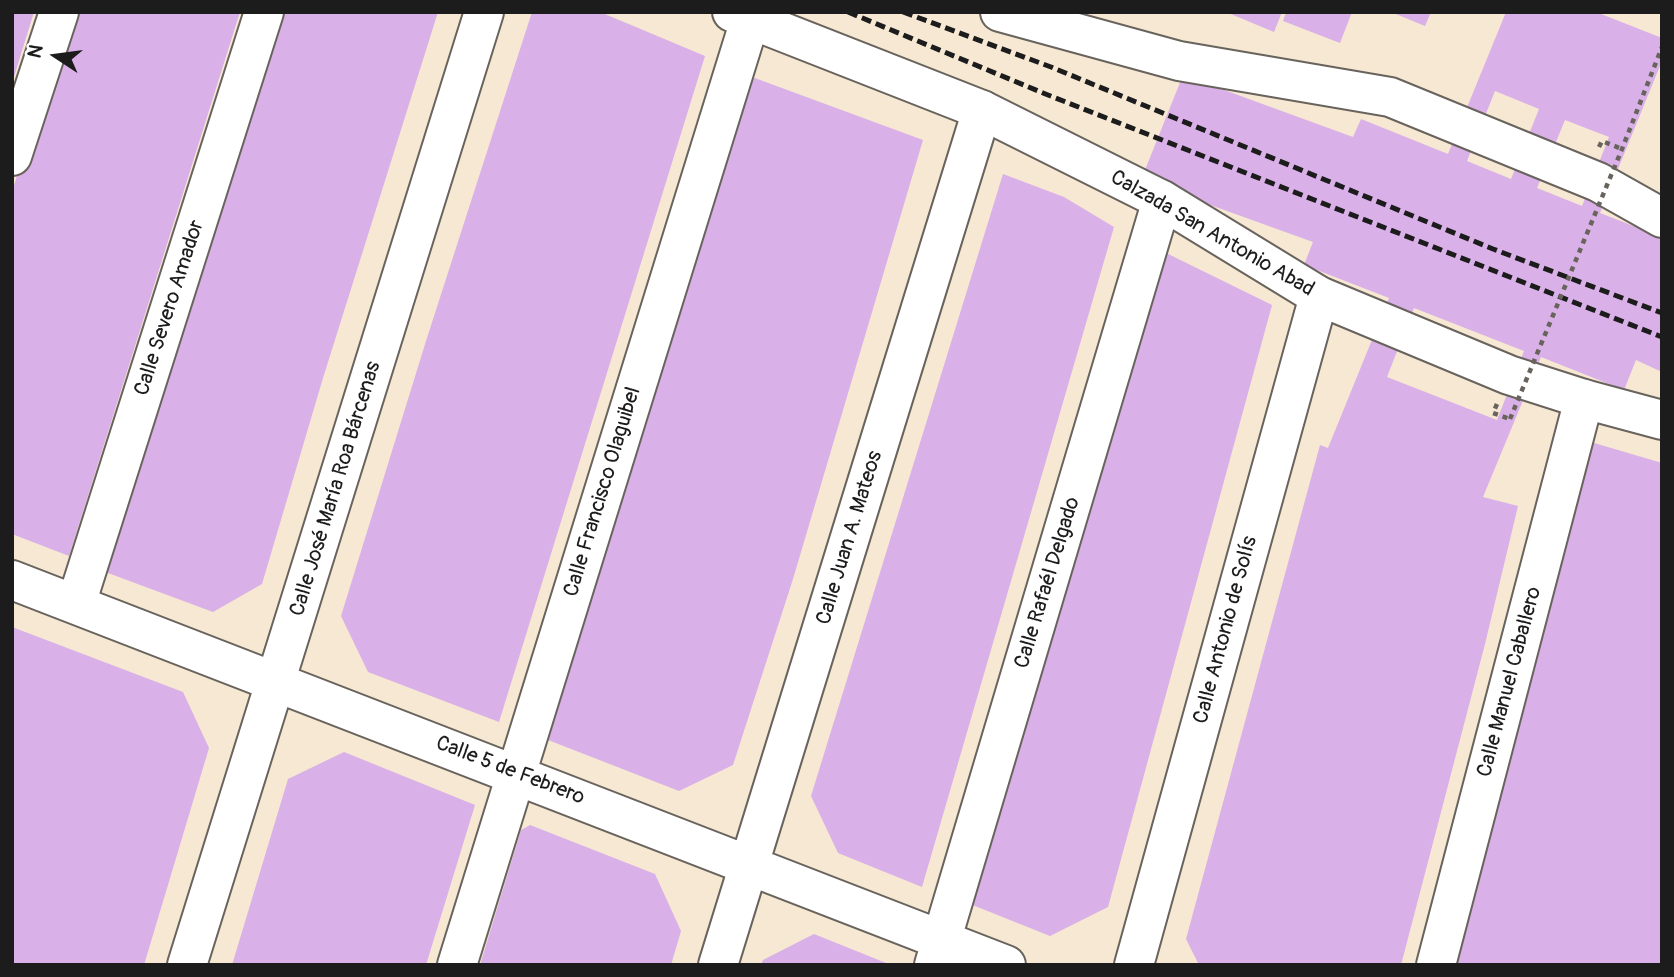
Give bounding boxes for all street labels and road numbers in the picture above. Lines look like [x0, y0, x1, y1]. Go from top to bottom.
street label: Calzada San Antonio Abad [1106, 165, 1318, 303]
street label: Calle Severo Amador [130, 217, 210, 399]
street label: Calle José María Roa Bárcenas [285, 358, 387, 620]
street label: Calle Francisco Olaguibel [559, 384, 647, 600]
street label: Calle Juan A. Mateos [812, 448, 888, 628]
street label: Calle Rafaél Delgado [1010, 494, 1086, 672]
street label: Calle Antonio de Solís [1189, 533, 1263, 727]
street label: Calle Manuel Caballero [1472, 584, 1548, 780]
street label: Calle 5 de Febrero [432, 731, 588, 811]

